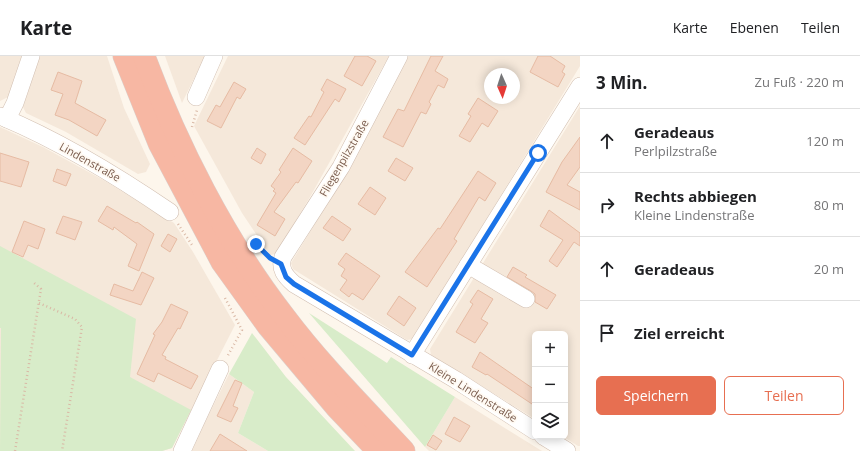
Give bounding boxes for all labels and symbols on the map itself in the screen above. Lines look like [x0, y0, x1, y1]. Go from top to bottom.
north arrow [484, 68, 520, 104]
street label: Fliegenpilzstraße [315, 117, 372, 199]
street label: Lindenstraße [57, 139, 123, 185]
route start [529, 144, 547, 162]
route end [247, 235, 265, 253]
street label: Kleine Lindenstraße [426, 358, 520, 425]

